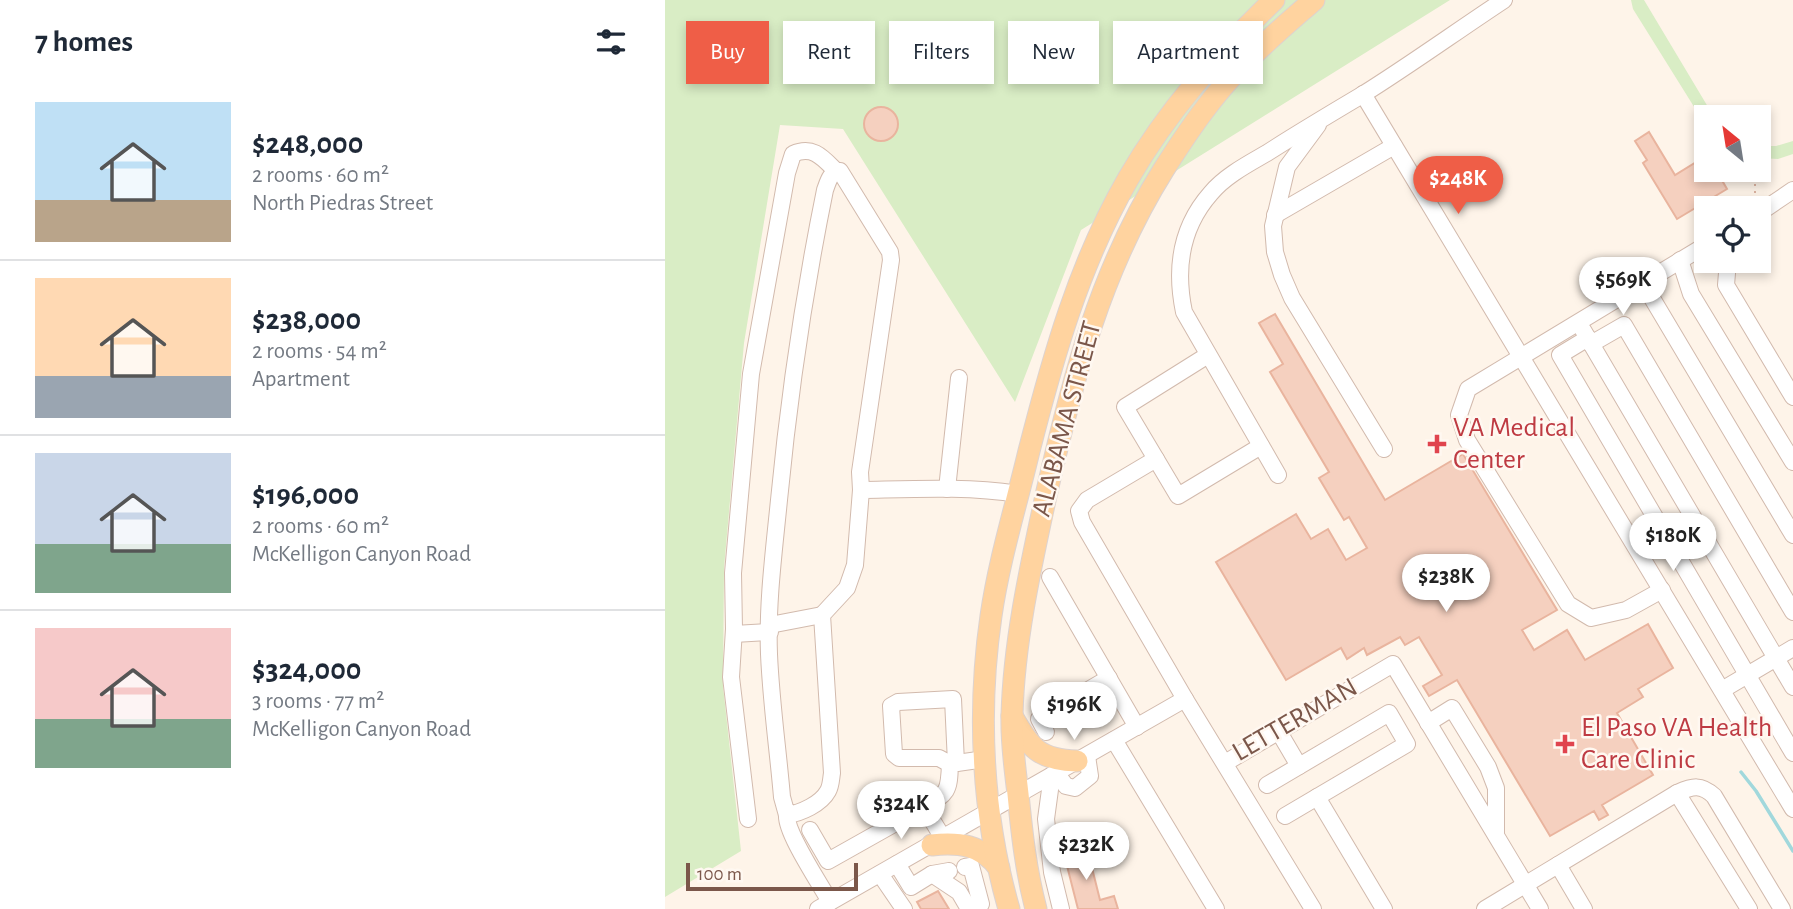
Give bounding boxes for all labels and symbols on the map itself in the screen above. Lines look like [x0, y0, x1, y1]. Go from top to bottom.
north arrow [1694, 105, 1771, 182]
pin: $248K [1409, 156, 1507, 216]
pin: $569K [1574, 258, 1672, 317]
street label: ALABAMA STREET [1027, 318, 1107, 520]
place label: VA Medical Center [1453, 414, 1575, 474]
marker: VA Medical Center [1427, 434, 1447, 454]
pin: $180K [1624, 514, 1722, 573]
pin: $238K [1397, 554, 1495, 614]
street label: LETTERMAN [1228, 673, 1362, 767]
pin: $196K [1025, 682, 1123, 742]
place label: El Paso VA Health Care Clinic [1581, 714, 1772, 774]
marker: El Paso VA Health Care Clinic [1555, 734, 1575, 754]
pin: $324K [852, 782, 950, 841]
pin: $232K [1037, 822, 1135, 882]
scale bar [686, 860, 857, 892]

